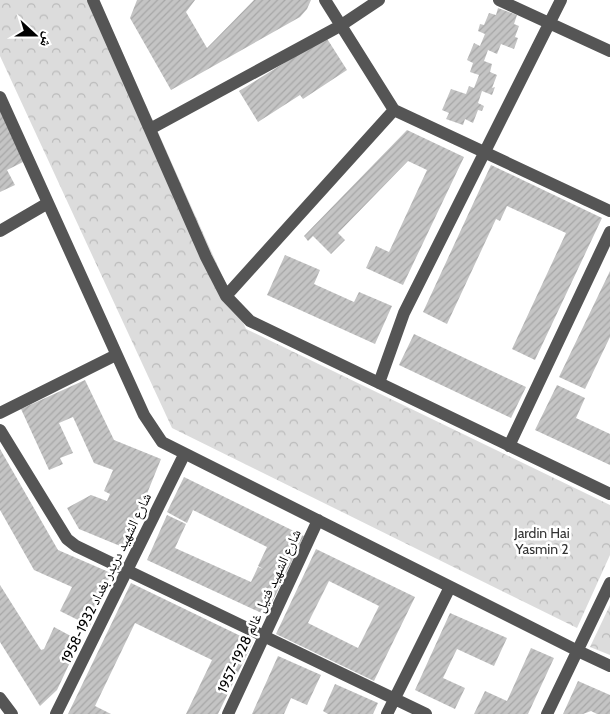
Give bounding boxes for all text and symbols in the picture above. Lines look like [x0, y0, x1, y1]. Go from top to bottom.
north arrow [10, 10, 60, 60]
text: ش [36, 29, 58, 50]
street label: شارع الشهيد دريدر بغداد 1932-1958 [57, 490, 156, 667]
park label: Jardin Hai Yasmin 2 [513, 524, 570, 558]
street label: شارع الشهيد فتيل غالم 1928-1957 [213, 526, 306, 696]

